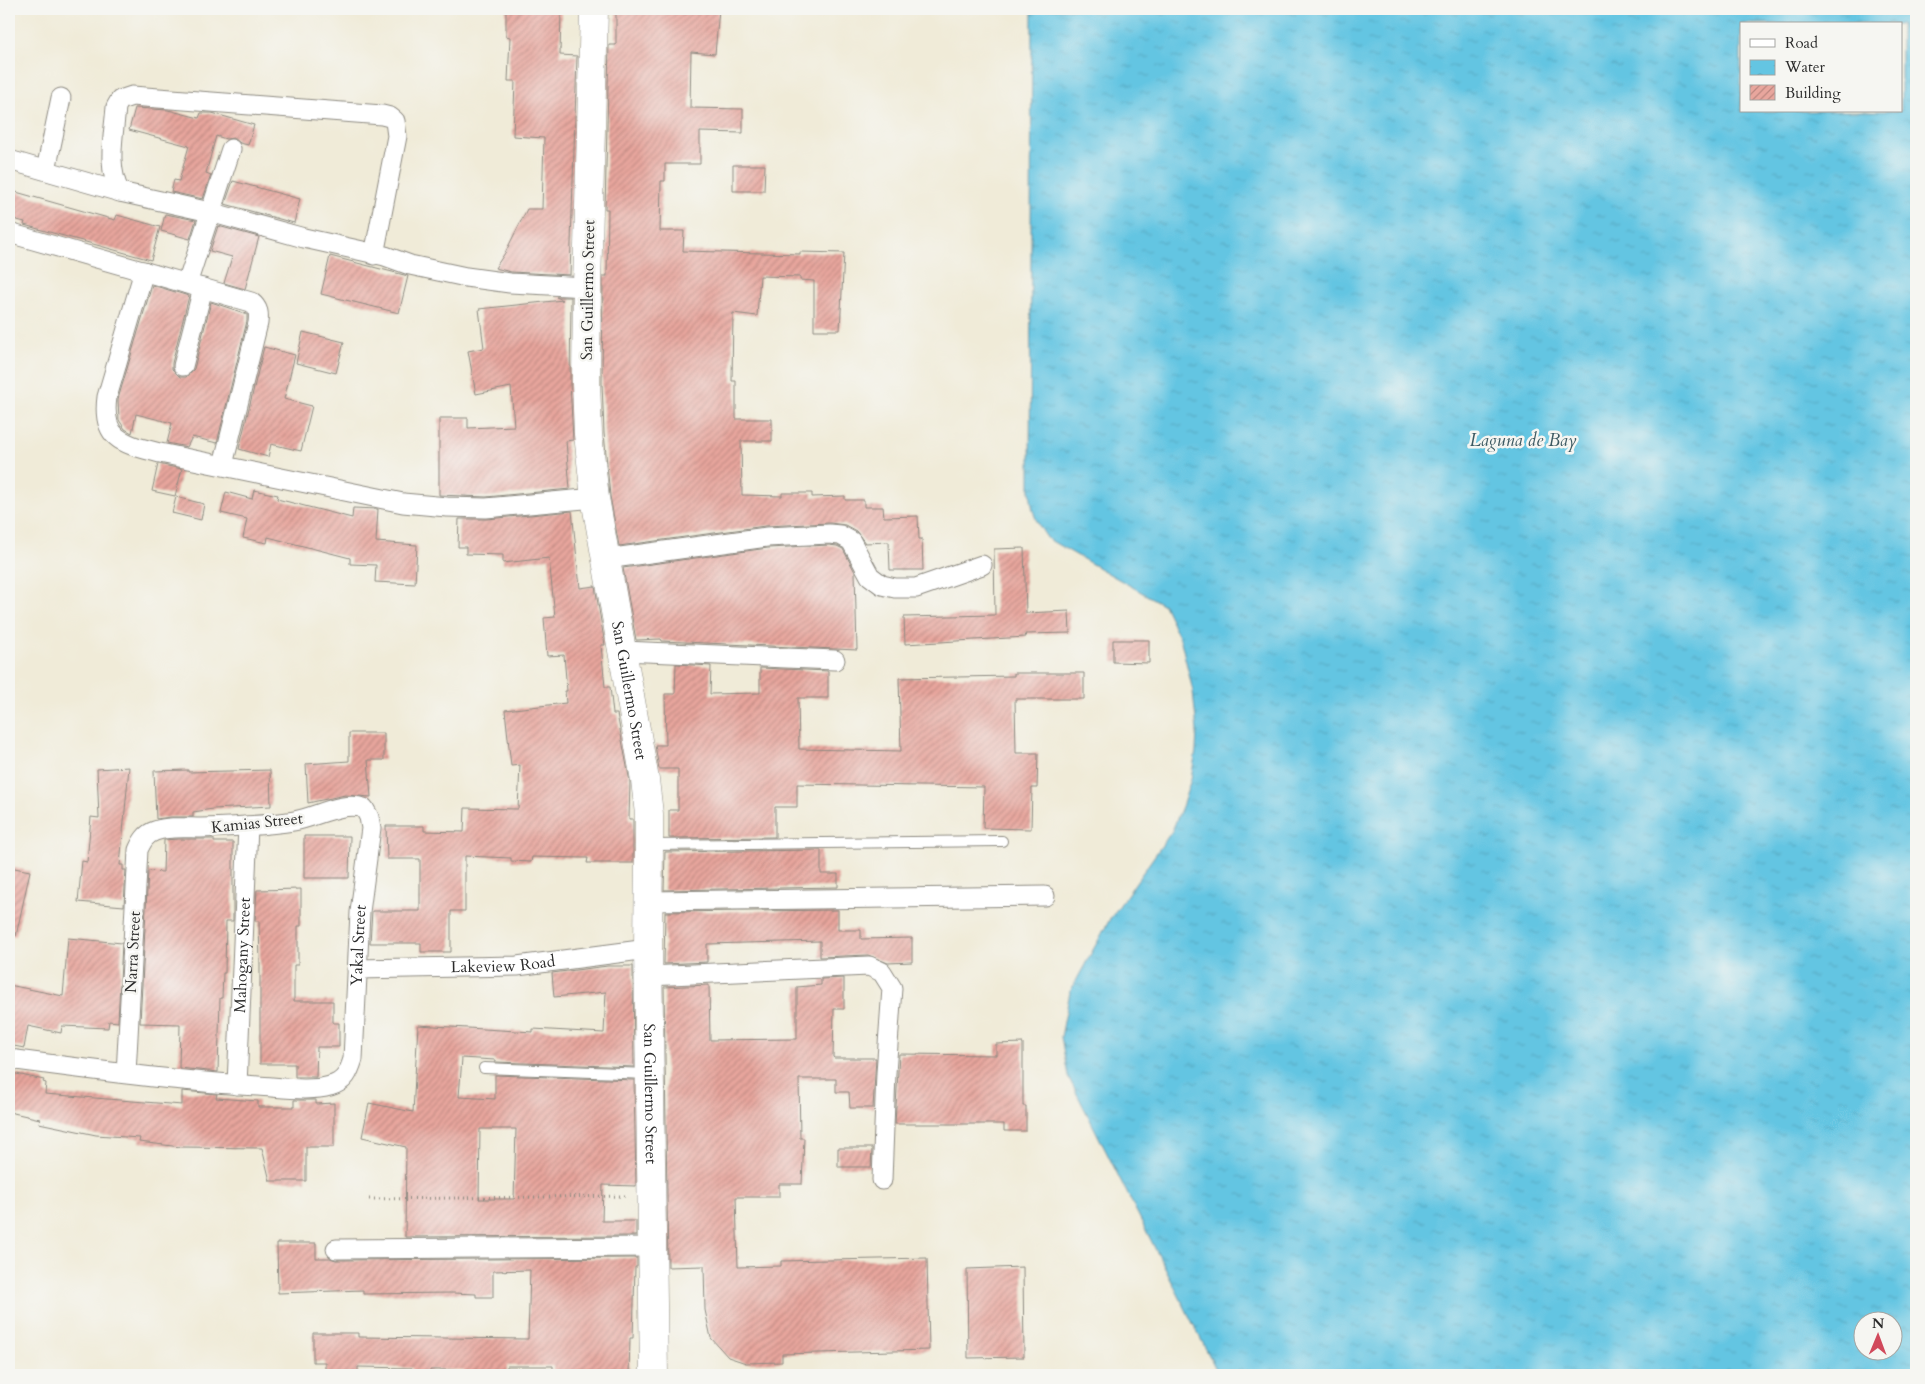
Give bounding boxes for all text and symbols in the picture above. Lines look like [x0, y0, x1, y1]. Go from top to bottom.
legend [1740, 22, 1902, 112]
text: Road [1785, 33, 1818, 53]
text: Water [1784, 57, 1826, 77]
text: Building [1785, 83, 1841, 103]
street label: San Guillermo Street [576, 220, 600, 360]
water label: Laguna de Bay [1470, 428, 1577, 453]
street label: San Guillermo Street [606, 619, 652, 762]
street label: Kamias Street [210, 807, 304, 839]
street label: Mahogany Street [229, 897, 256, 1013]
street label: Yakal Street [345, 903, 372, 986]
street label: Narra Street [120, 911, 146, 993]
street label: Lakeview Road [450, 950, 557, 978]
street label: San Guillermo Street [638, 1023, 662, 1164]
north arrow [1852, 1312, 1902, 1362]
text: N [1872, 1314, 1884, 1333]

